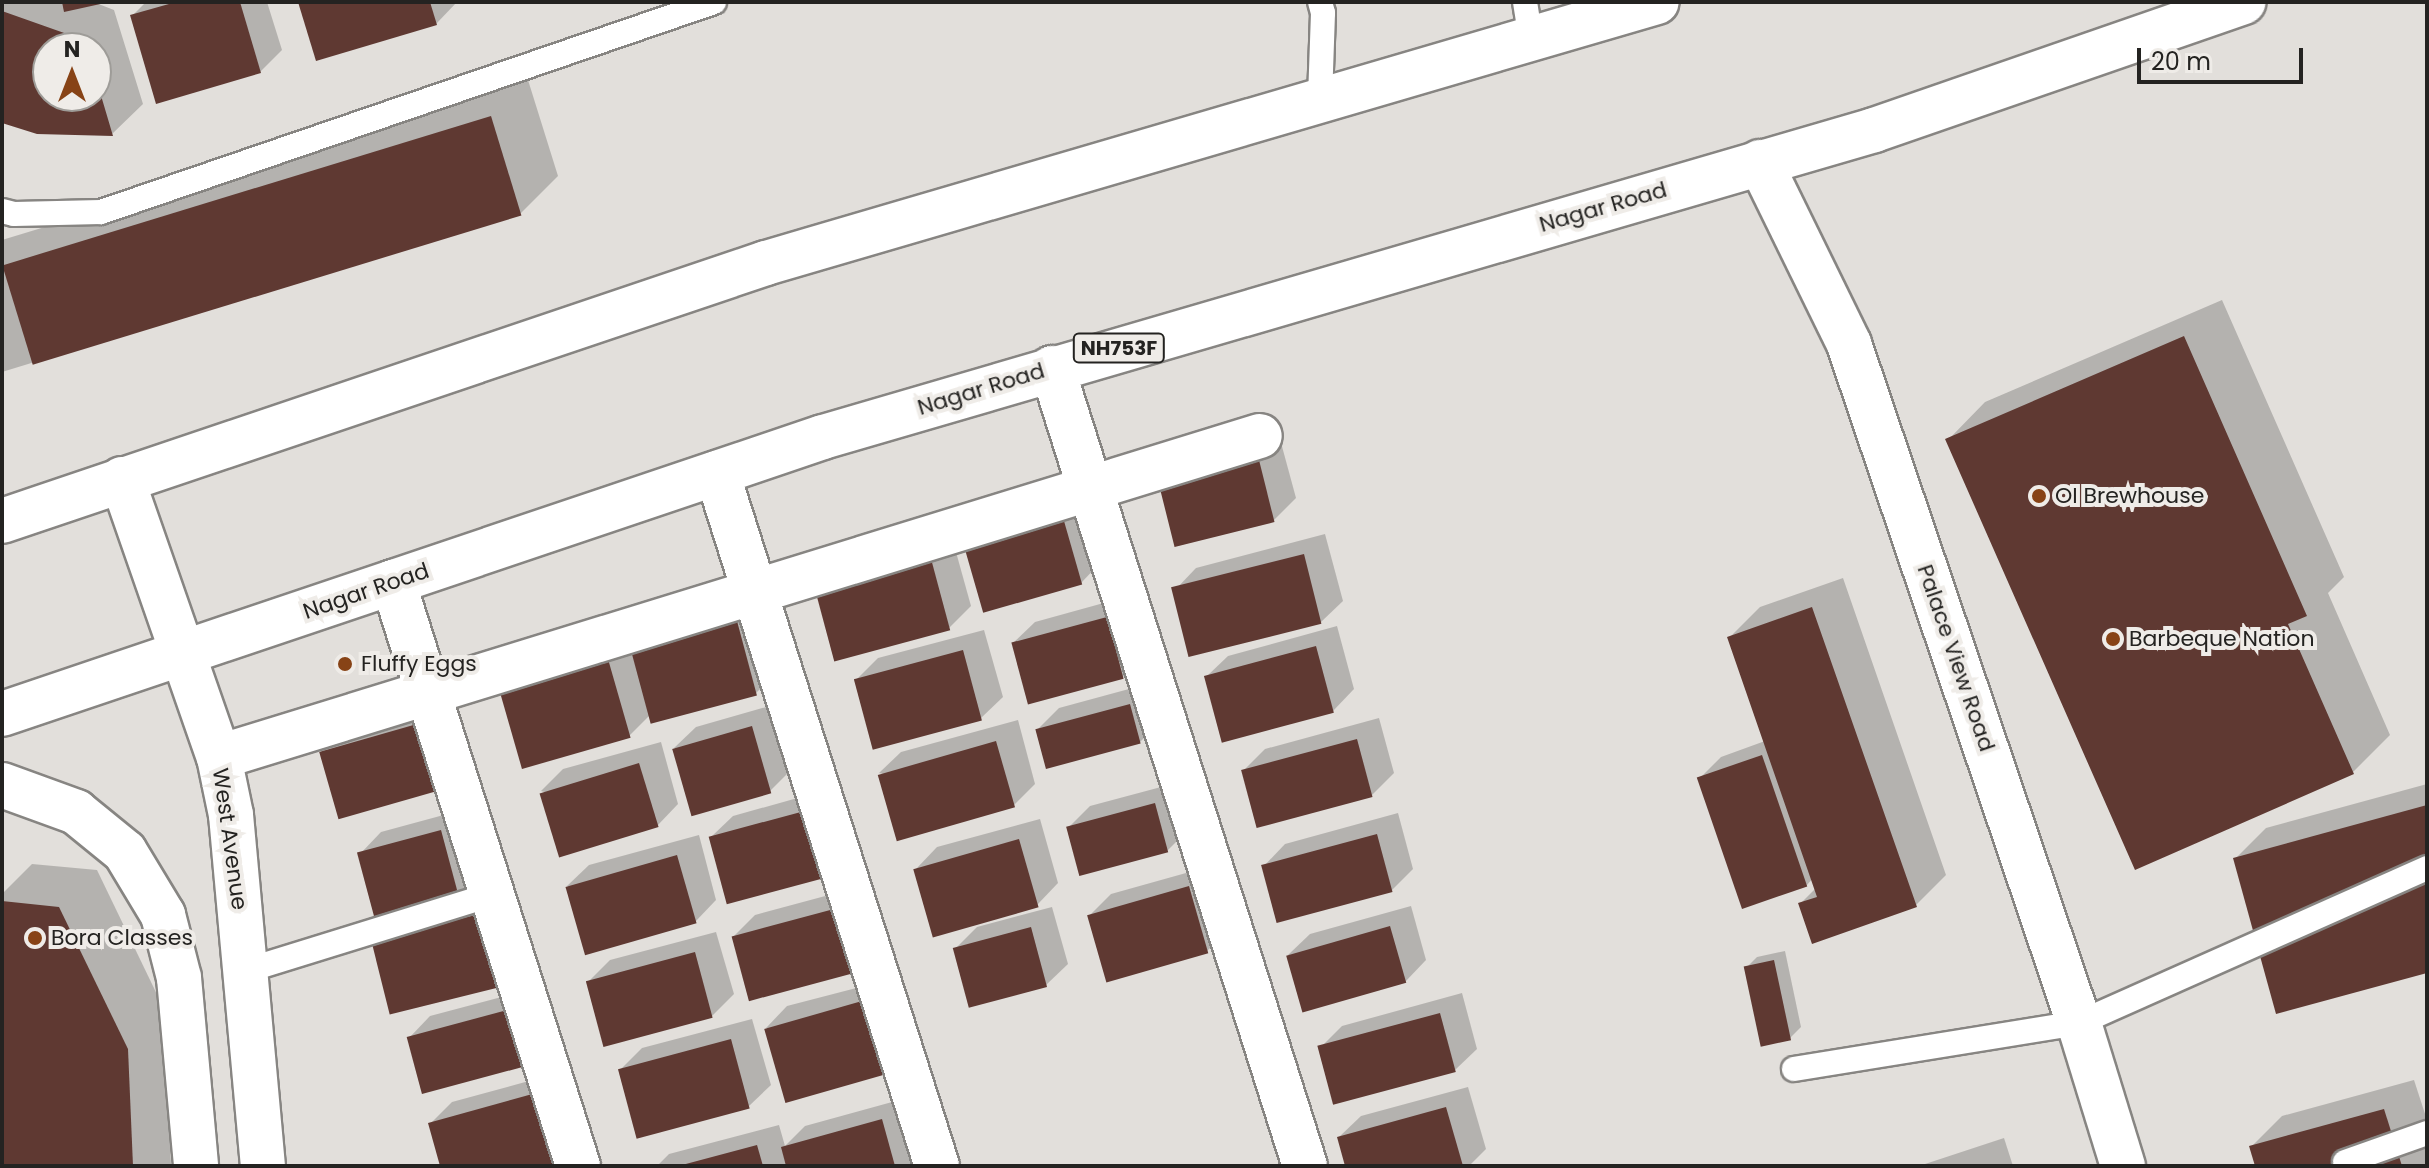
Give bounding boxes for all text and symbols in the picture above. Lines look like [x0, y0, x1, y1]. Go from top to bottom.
north arrow [32, 32, 112, 112]
scale bar [2141, 32, 2307, 82]
text: N [64, 34, 80, 65]
text: 20 m [2151, 45, 2211, 78]
street label: Nagar Road [1536, 176, 1670, 238]
road number: NH753F [1071, 332, 1167, 364]
street label: Nagar Road [914, 357, 1048, 421]
place label: OI Brewhouse [2055, 483, 2204, 509]
marker: OI Brewhouse [2030, 487, 2048, 505]
street label: Nagar Road [300, 557, 432, 625]
street label: Palace View Road [1912, 561, 2000, 755]
place label: Barbeque Nation [2129, 626, 2314, 652]
marker: Barbeque Nation [2104, 630, 2122, 648]
place label: Fluffy Eggs [361, 651, 477, 677]
marker: Fluffy Eggs [336, 655, 354, 673]
street label: West Avenue [207, 766, 253, 912]
place label: Bora Classes [51, 925, 193, 951]
marker: Bora Classes [26, 929, 44, 947]

